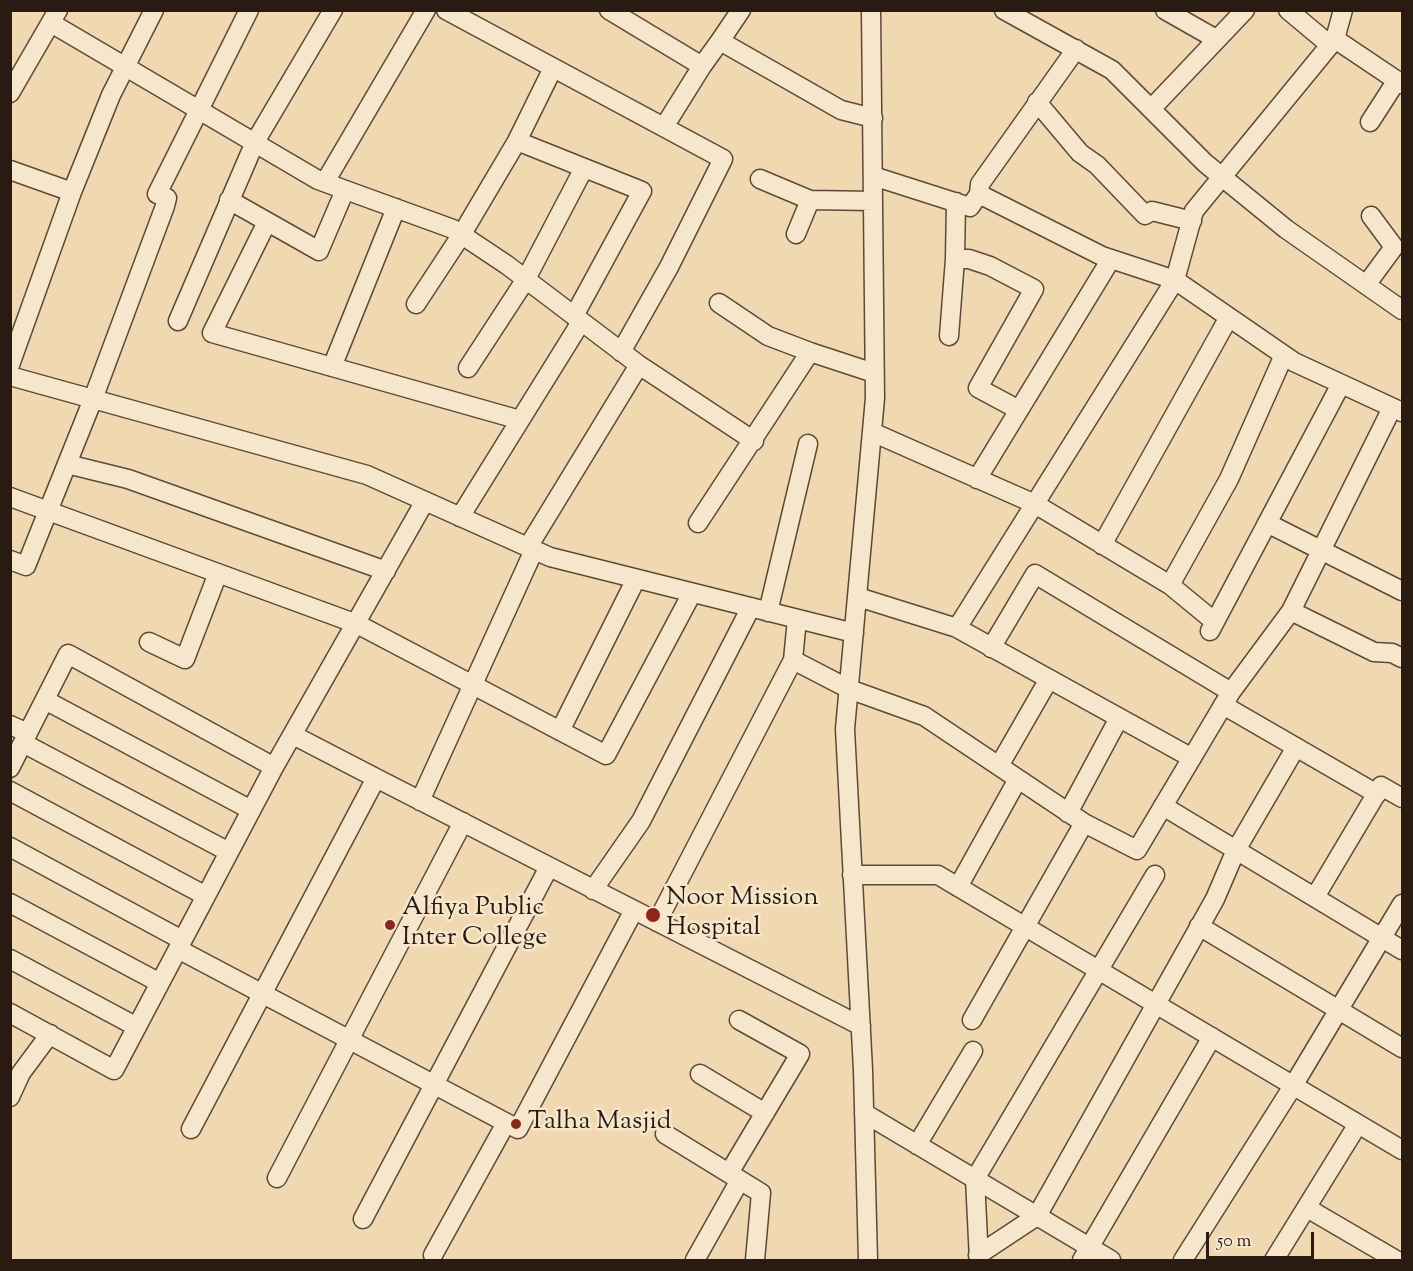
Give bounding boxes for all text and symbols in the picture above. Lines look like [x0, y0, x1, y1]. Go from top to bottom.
place label: Noor Mission Hospital [666, 884, 819, 946]
place label: Alfiya Public Inter College [402, 894, 547, 956]
marker: Noor Mission Hospital [644, 906, 662, 924]
marker: Alfiya Public Inter College [383, 918, 397, 932]
place label: Talha Masjid [528, 1108, 671, 1140]
marker: Talha Masjid [509, 1117, 523, 1131]
scale bar [1209, 1220, 1317, 1258]
text: 50 m [1217, 1229, 1251, 1255]

